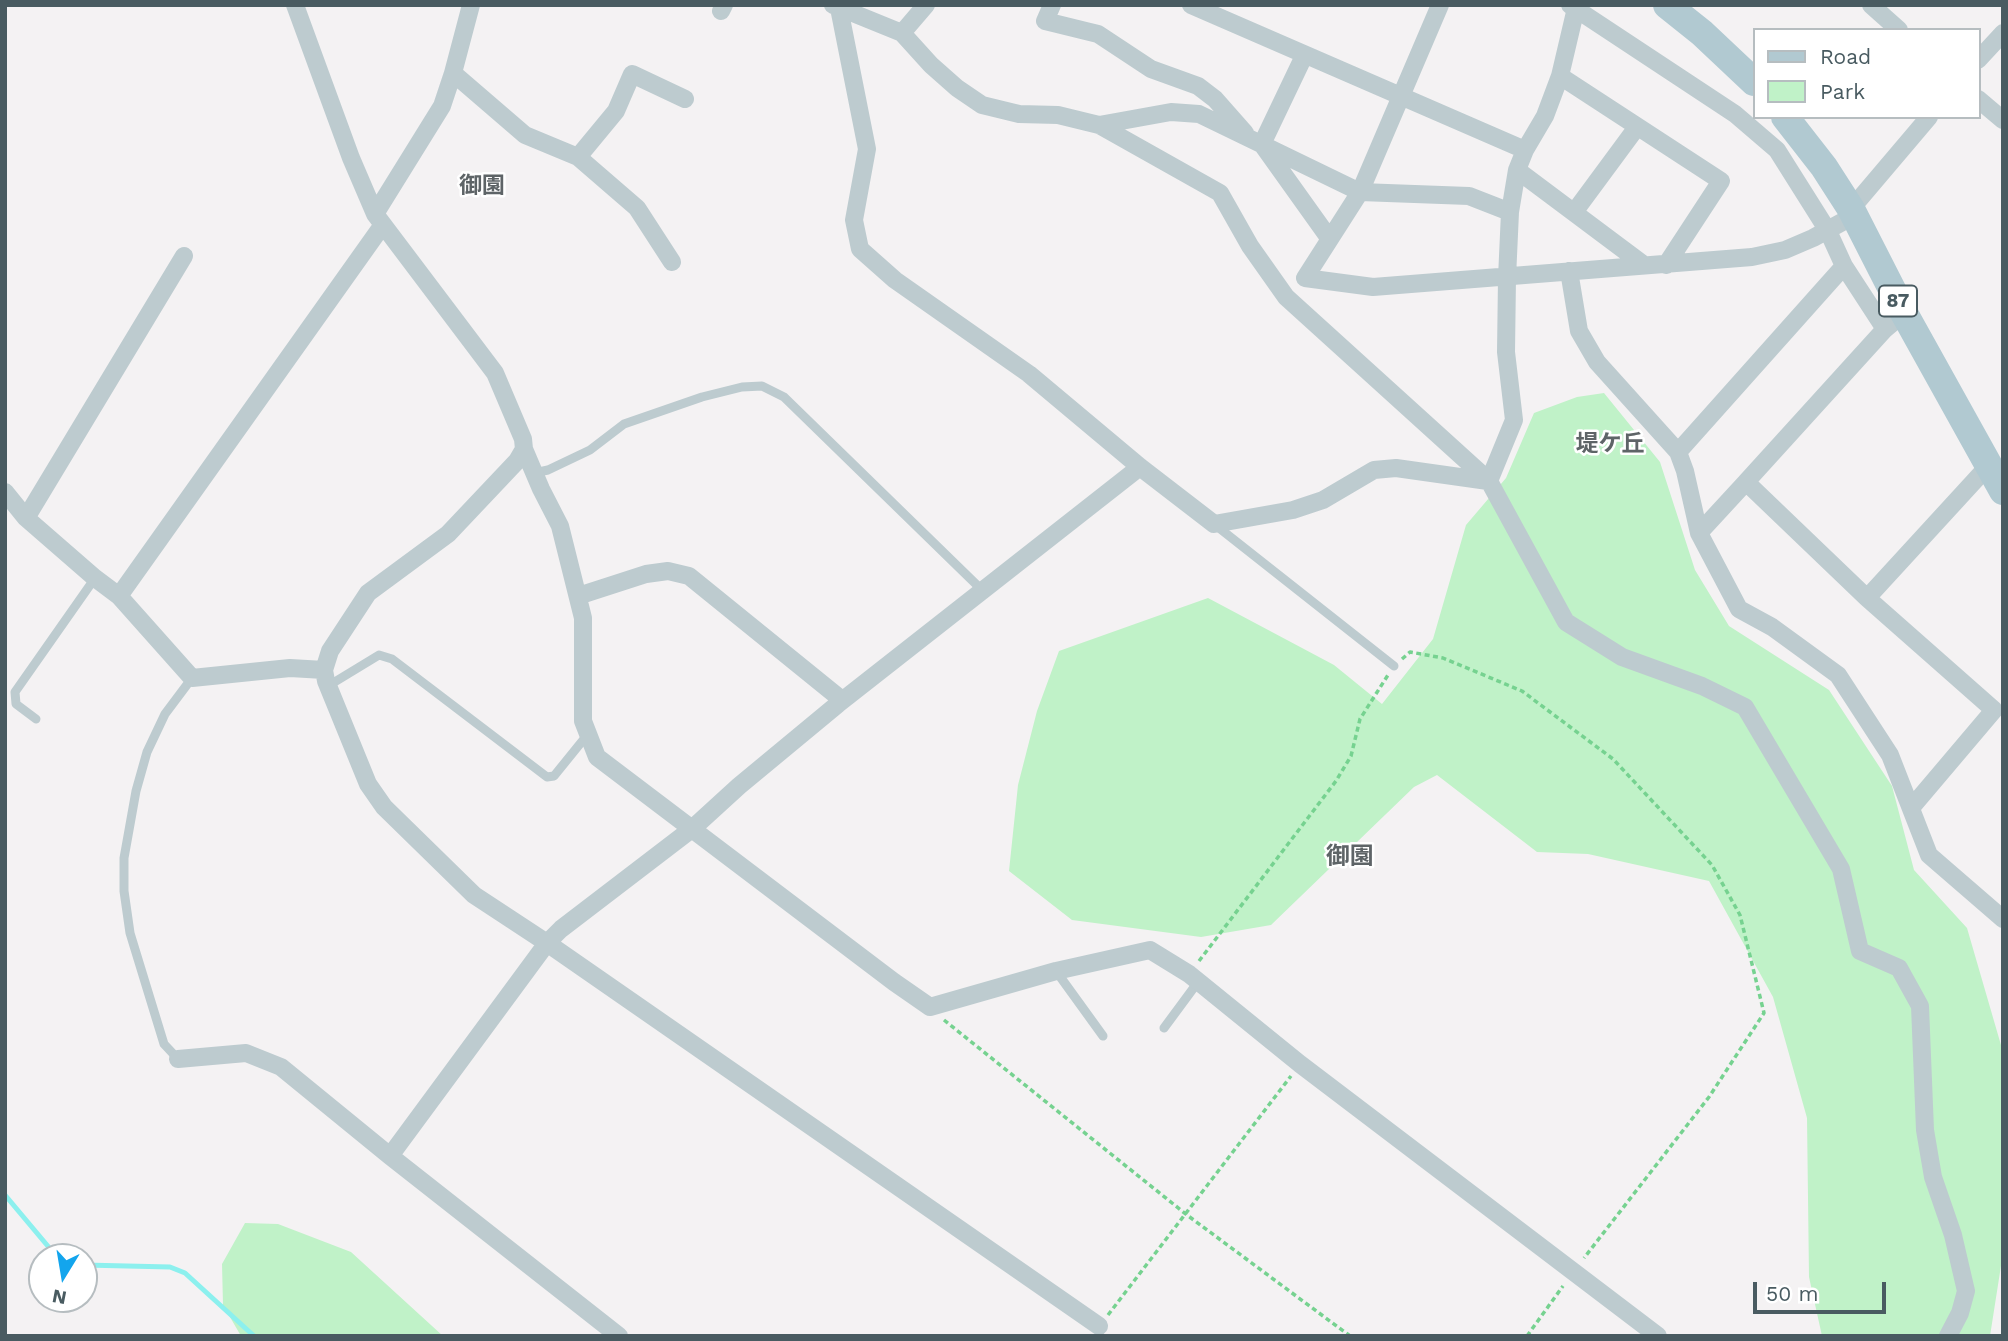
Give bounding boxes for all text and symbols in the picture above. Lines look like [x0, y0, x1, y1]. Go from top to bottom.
legend [1752, 28, 1980, 119]
text: Road [1820, 44, 1871, 69]
text: Park [1820, 79, 1865, 104]
district label: 御園 [459, 172, 505, 200]
road number: 87 [1879, 286, 1917, 316]
district label: 堤ケ丘 [1576, 430, 1644, 458]
district label: 御園 [1326, 843, 1374, 871]
north arrow [28, 1243, 98, 1313]
scale bar [1756, 1268, 1889, 1312]
text: 50 m [1766, 1281, 1818, 1306]
text: N [50, 1285, 68, 1310]

